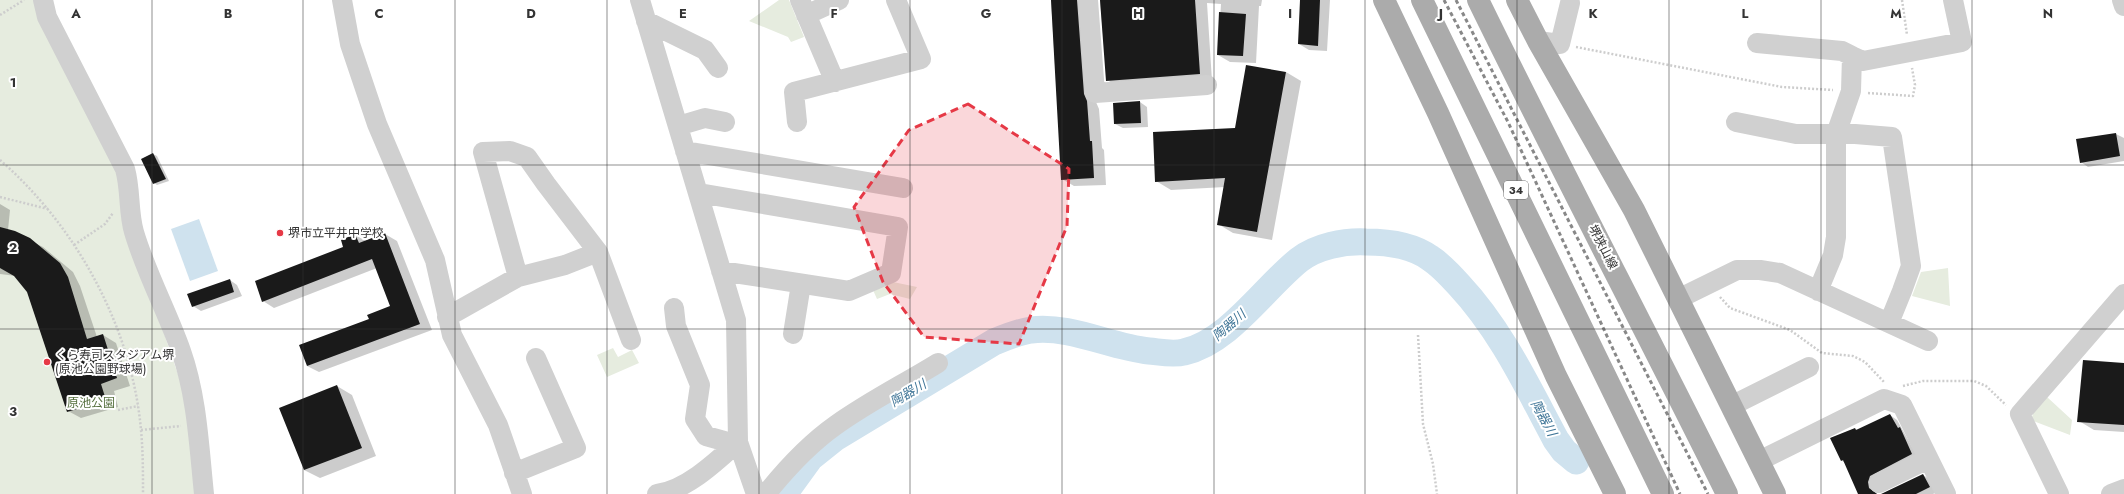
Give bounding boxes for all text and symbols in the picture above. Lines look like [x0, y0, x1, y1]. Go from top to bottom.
text: A [70, 4, 81, 23]
text: B [224, 4, 233, 23]
text: C [374, 4, 384, 23]
text: D [526, 4, 536, 23]
text: E [679, 4, 687, 23]
text: F [830, 4, 838, 23]
text: G [981, 4, 992, 23]
text: H [1133, 4, 1143, 23]
text: I [1288, 4, 1292, 23]
text: J [1436, 4, 1443, 23]
text: K [1588, 4, 1598, 23]
text: L [1742, 4, 1749, 23]
text: M [1890, 4, 1902, 23]
text: N [2043, 4, 2053, 23]
text: 1 [10, 73, 16, 92]
road number: 34 [1504, 181, 1528, 199]
street label: 堺狭山線 [1584, 222, 1622, 272]
place label: 堺市立平井中学校 [288, 224, 384, 242]
marker: 堺市立平井中学校 [275, 228, 285, 238]
text: 2 [9, 238, 17, 257]
water label: 陶器川 [1208, 304, 1251, 345]
place label: くら寿司スタジアム堺 (原池公園野球場) [55, 346, 174, 378]
marker: くら寿司スタジアム堺 (原池公園野球場) [42, 357, 52, 367]
water label: 陶器川 [886, 374, 931, 411]
park label: 原池公園 [67, 394, 115, 412]
water label: 陶器川 [1526, 396, 1562, 441]
text: 3 [9, 402, 17, 421]

